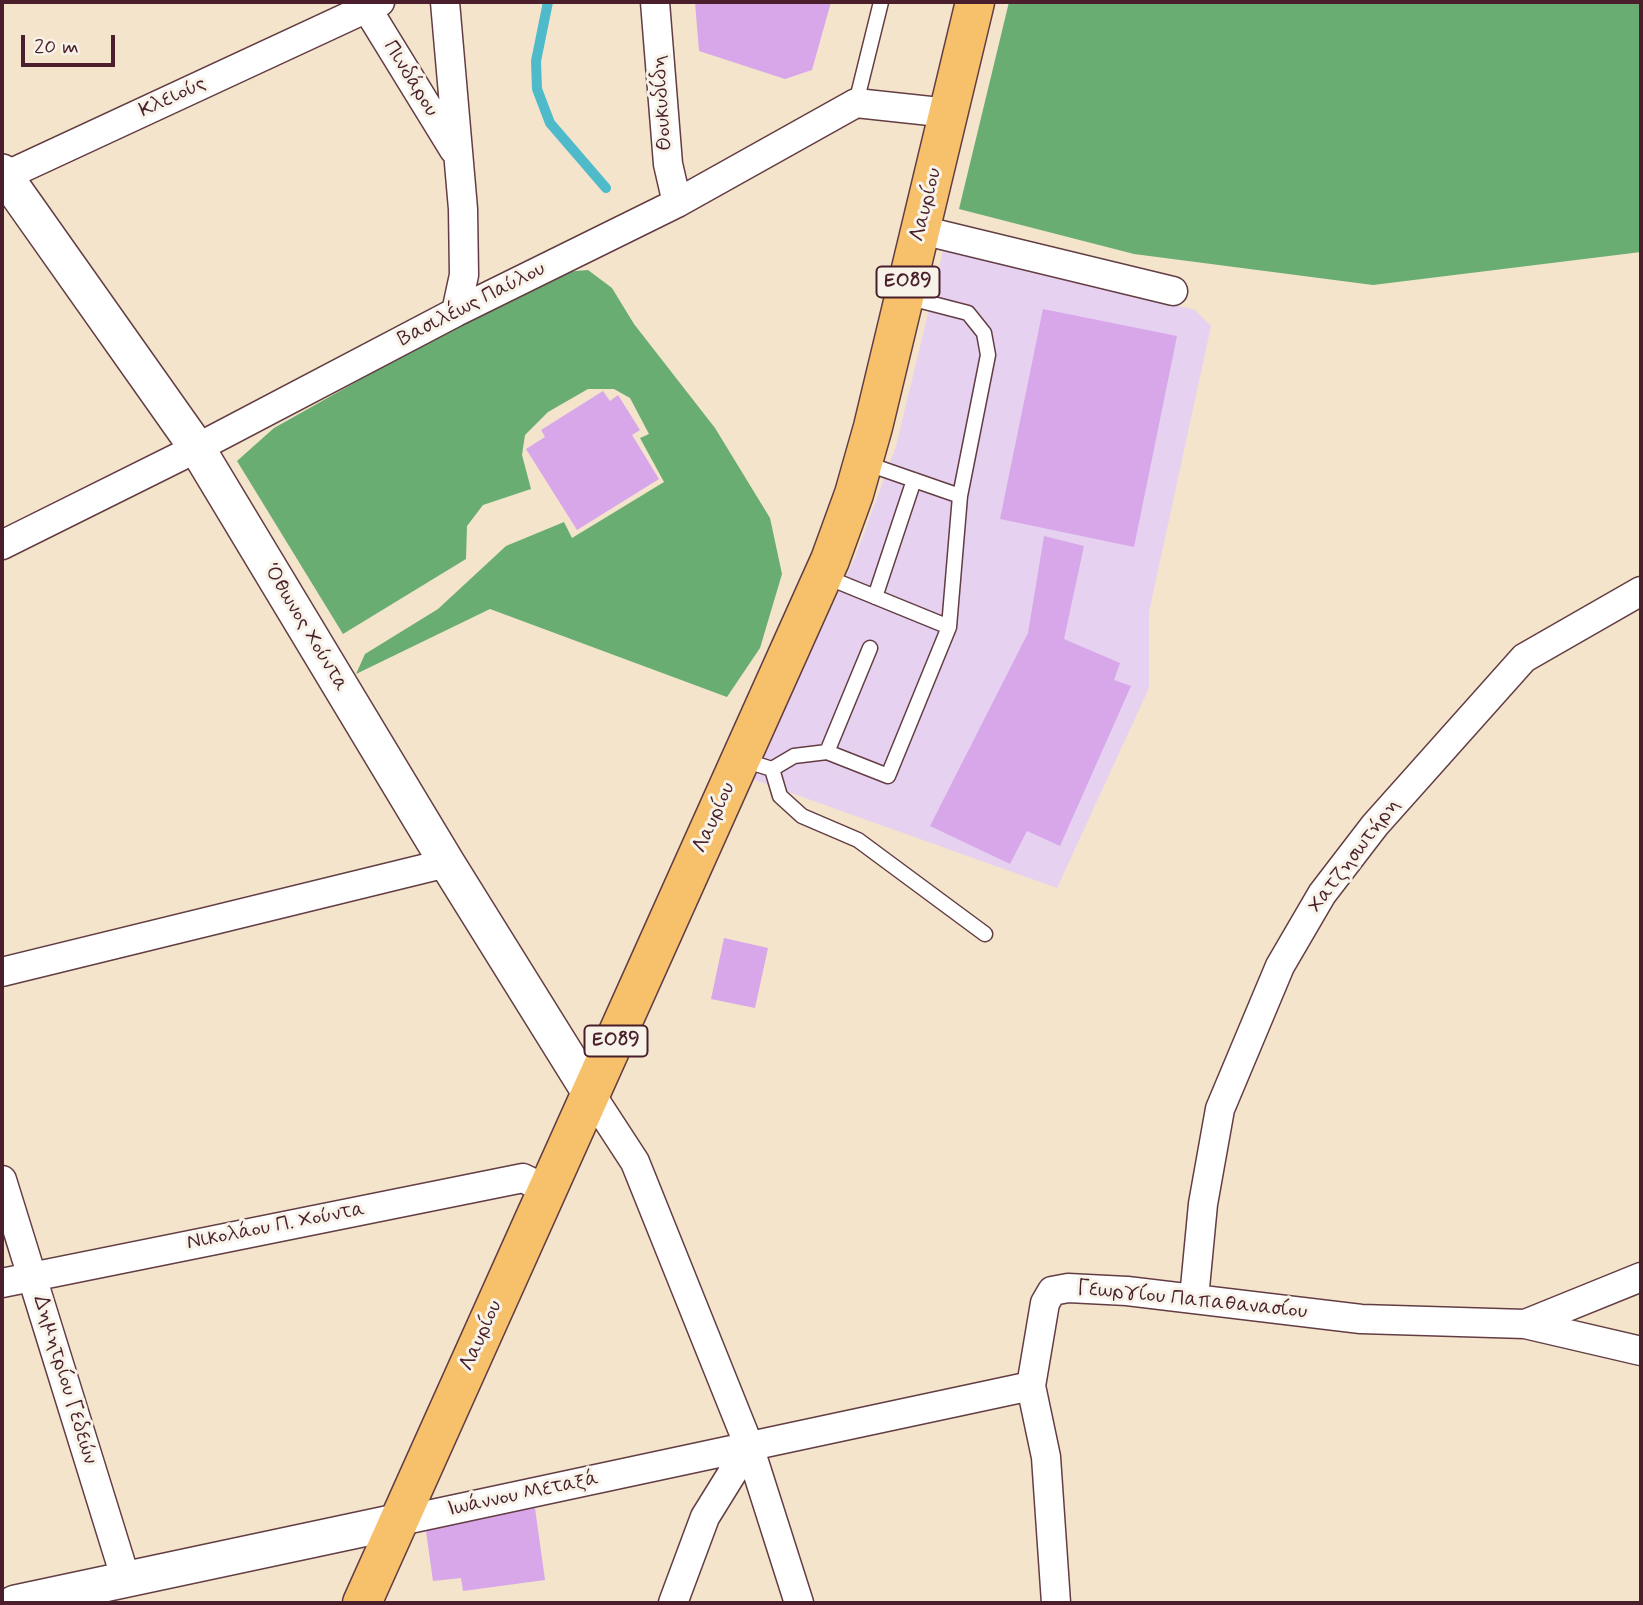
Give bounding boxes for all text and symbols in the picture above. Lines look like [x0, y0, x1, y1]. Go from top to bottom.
scale bar [24, 21, 119, 65]
text: 20 m [34, 33, 79, 61]
street label: Πινδάρου [377, 36, 443, 122]
street label: Θουκυδίδη [647, 54, 679, 152]
street label: Κλειούς [136, 72, 210, 124]
street label: Λαυρίου [906, 166, 948, 244]
street label: Βασιλέως Παύλου [394, 257, 550, 353]
road number: ΕΟ89 [876, 266, 940, 298]
street label: Όθωνος Χούντα [257, 560, 353, 696]
street label: Λαυρίου [688, 779, 742, 857]
street label: Χατζησωτήρη [1304, 794, 1406, 918]
road number: ΕΟ89 [584, 1026, 648, 1056]
street label: Νικολάου Π. Χούντα [185, 1197, 367, 1257]
street label: Γεωργίου Παπαθανασίου [1076, 1276, 1308, 1326]
street label: Δημητρίου Γεδεών [26, 1293, 102, 1467]
street label: Λαυρίου [455, 1297, 509, 1375]
street label: Ιωάννου Μεταξά [445, 1467, 601, 1523]

